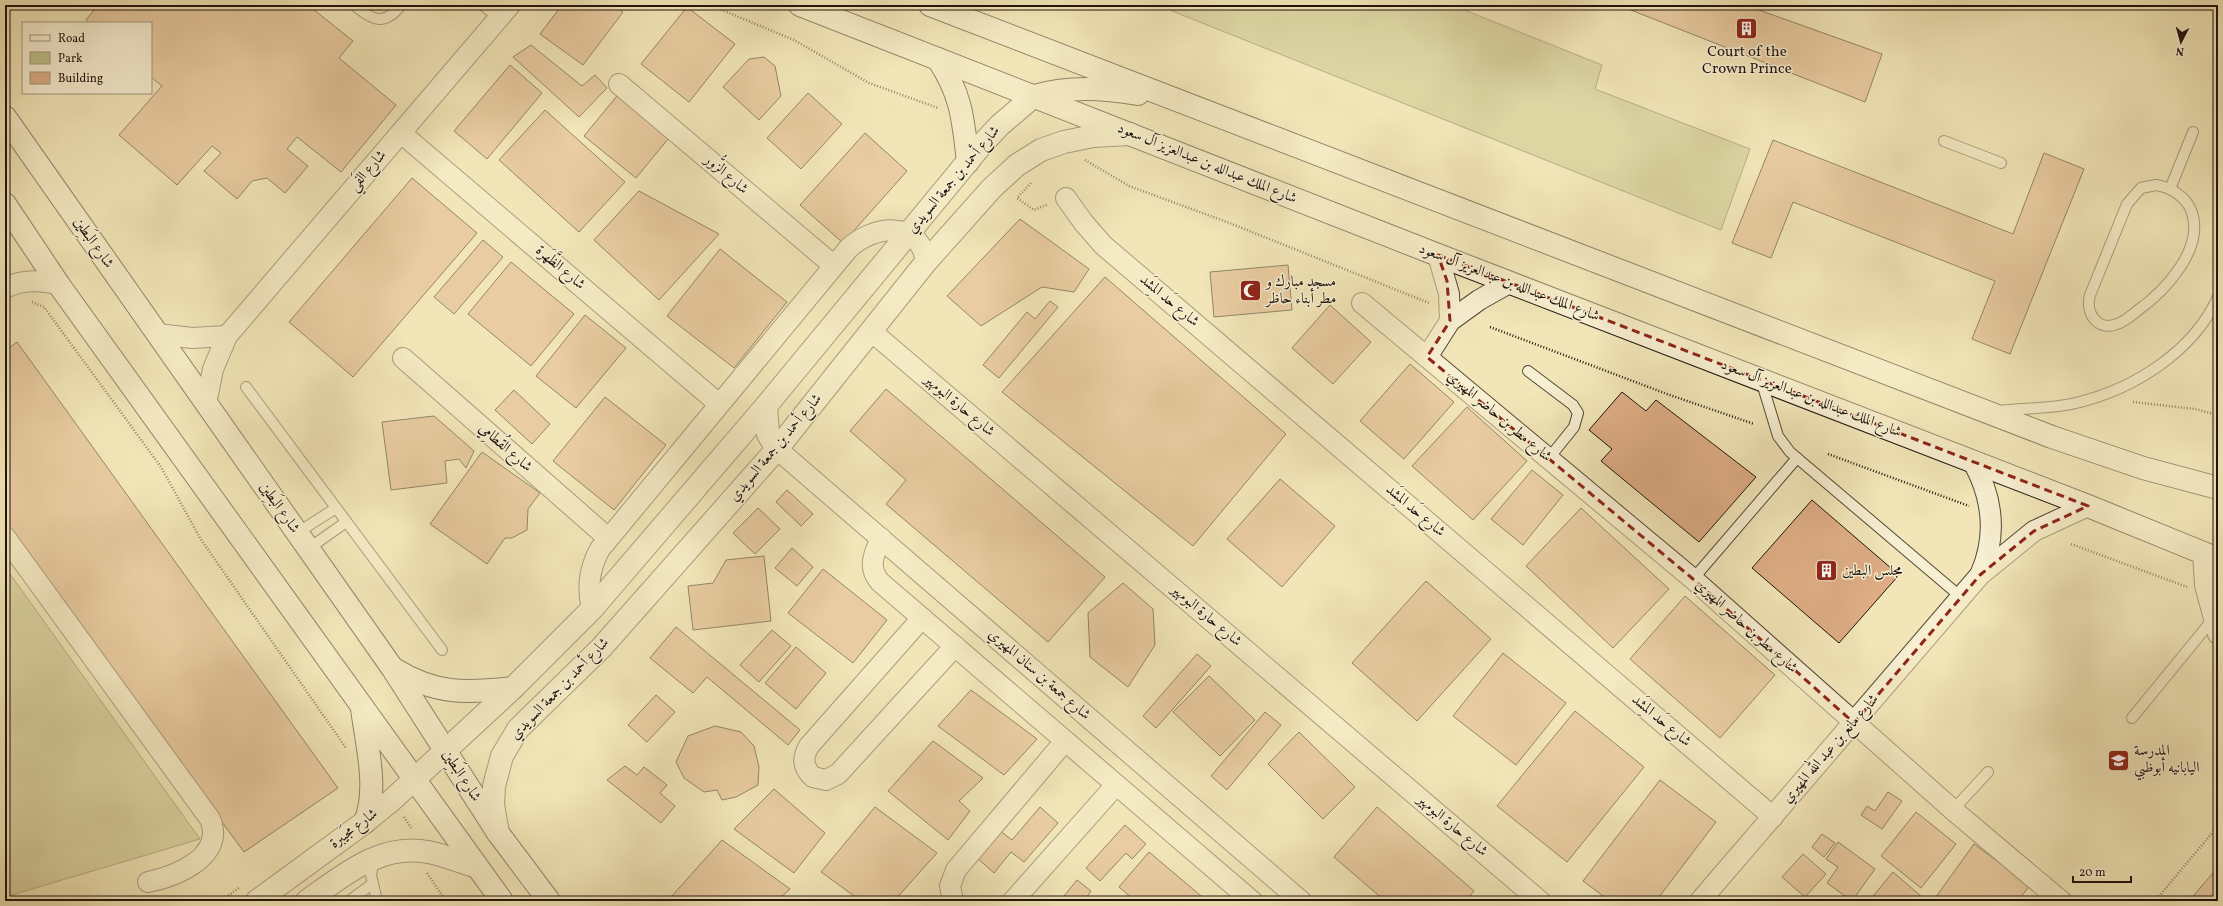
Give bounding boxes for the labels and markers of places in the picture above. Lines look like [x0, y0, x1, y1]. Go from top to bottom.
building icon: Court of the Crown Prince [1734, 16, 1760, 42]
place label: Court of the Crown Prince [1702, 42, 1792, 80]
place label: مسجد مبارك و مطر أبناء حاظر [1264, 272, 1336, 310]
mosque icon: مسجد مبارك و مطر أبناء حاظر [1238, 278, 1264, 304]
building icon: مجلس البطين [1813, 558, 1839, 584]
place label: مجلس البطين [1842, 561, 1902, 582]
place label: المدرسة اليابانيه أبوظبي [2134, 741, 2200, 781]
school or university icon: المدرسة اليابانيه أبوظبي [2106, 747, 2132, 773]

